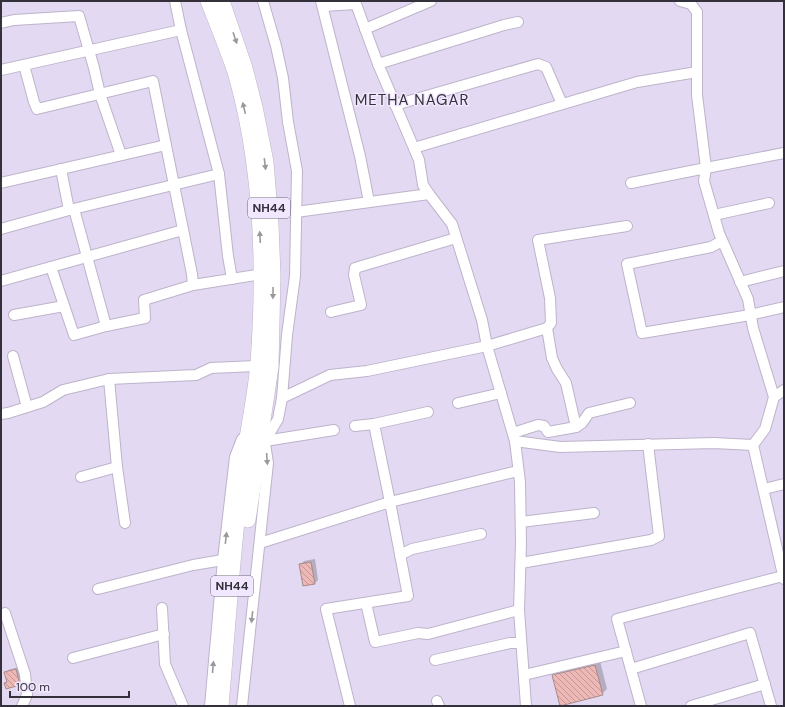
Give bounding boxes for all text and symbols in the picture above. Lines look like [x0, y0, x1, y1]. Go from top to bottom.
one-way arrow [232, 32, 238, 44]
district label: METHA NAGAR [355, 90, 469, 110]
one-way arrow [240, 102, 246, 115]
one-way arrow [262, 158, 269, 170]
road number: NH44 [248, 198, 290, 218]
one-way arrow [257, 231, 264, 243]
one-way arrow [270, 287, 276, 300]
one-way arrow [263, 453, 270, 465]
one-way arrow [222, 532, 229, 544]
road number: NH44 [211, 576, 253, 596]
one-way arrow [248, 611, 255, 623]
one-way arrow [210, 661, 217, 673]
scale bar [10, 673, 129, 699]
text: 100 m [16, 679, 50, 695]

